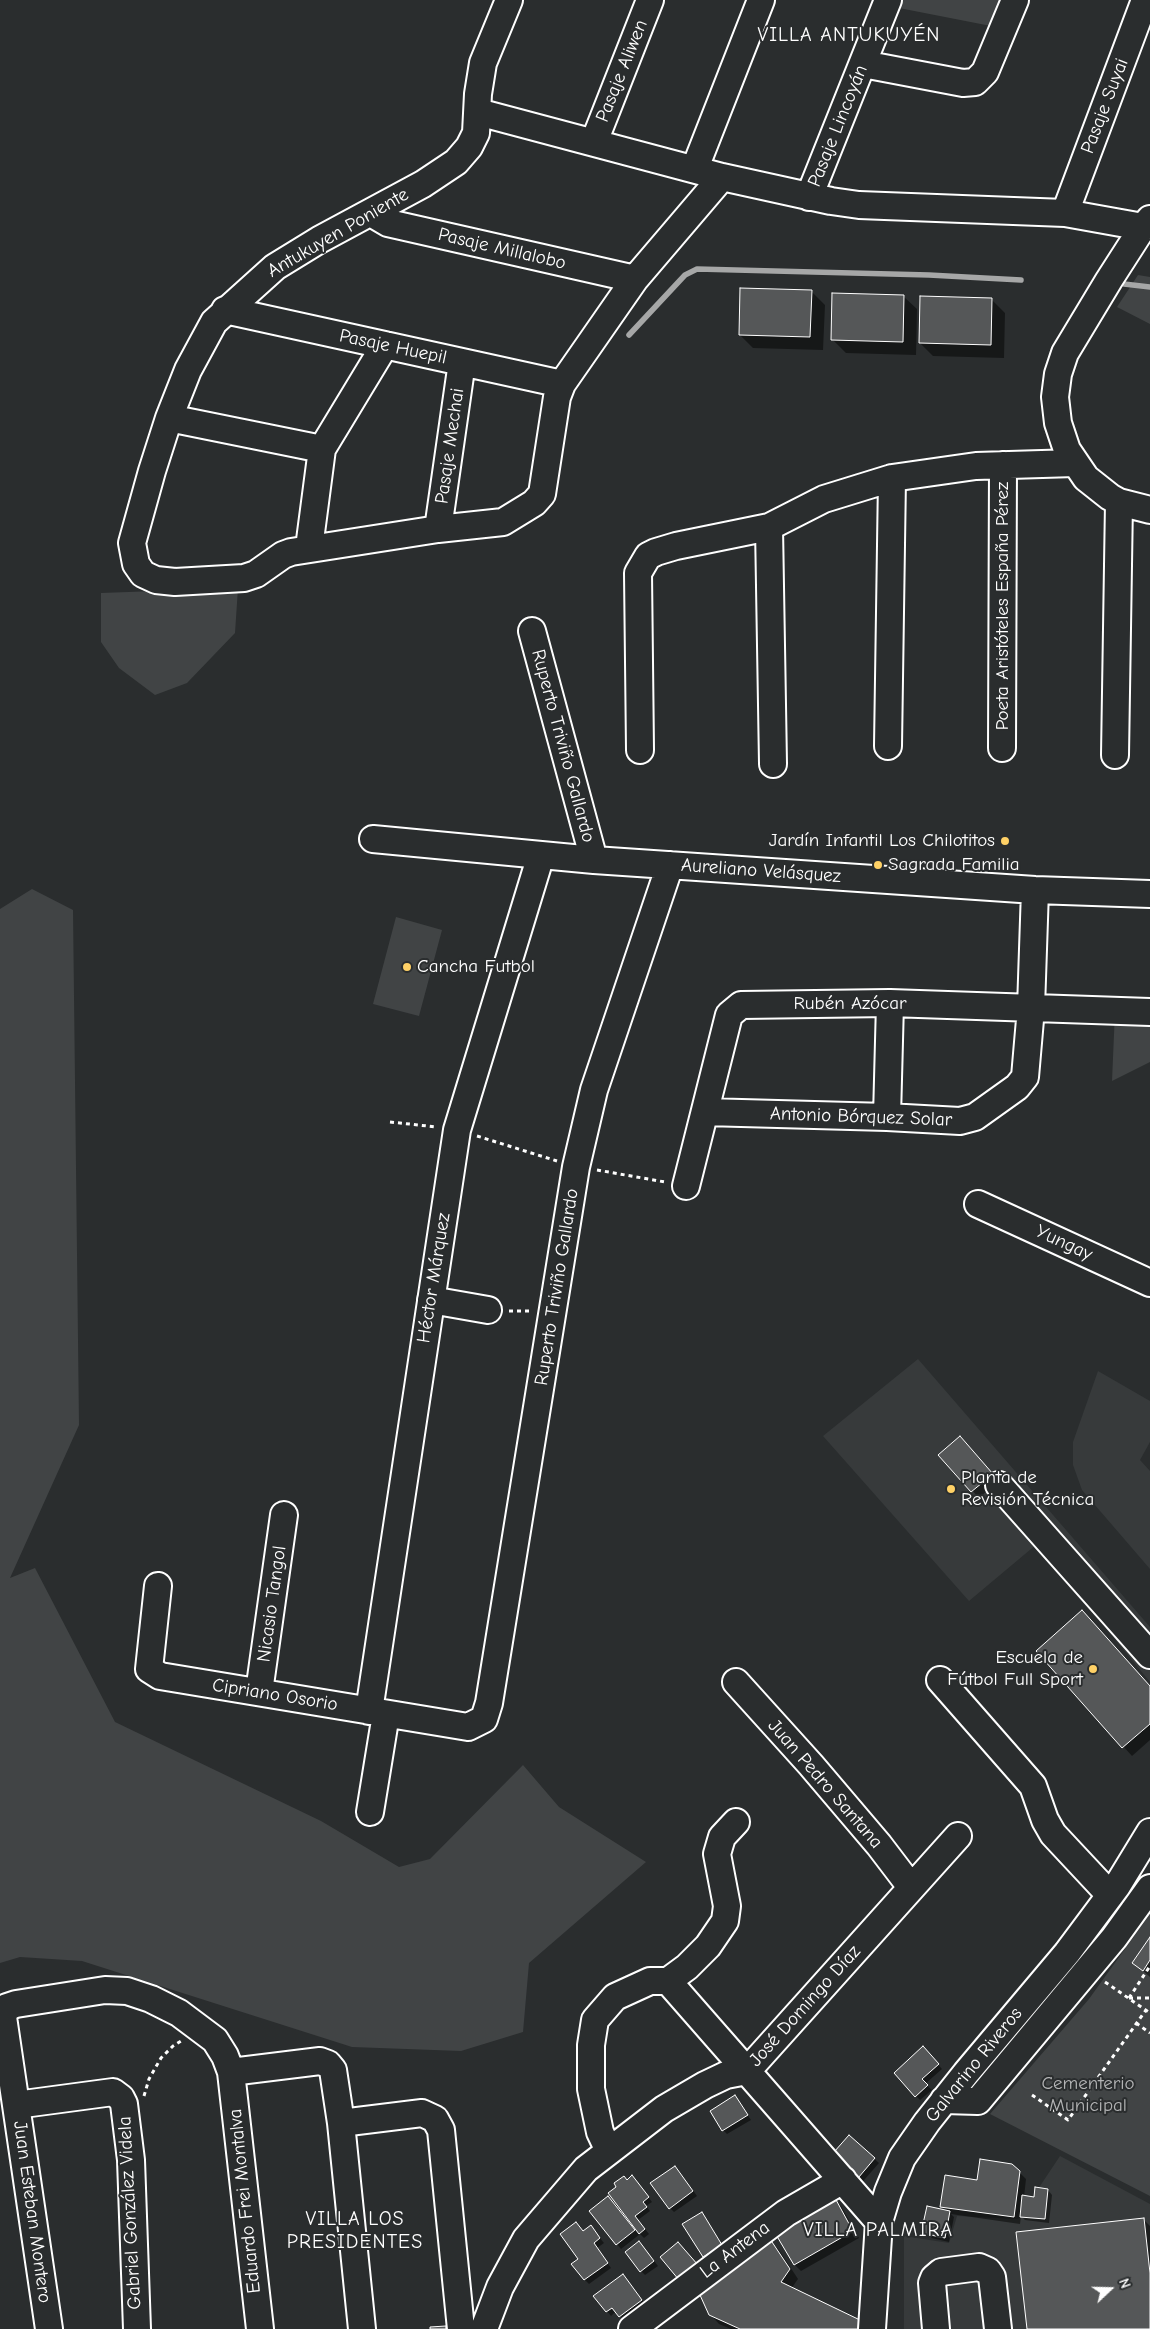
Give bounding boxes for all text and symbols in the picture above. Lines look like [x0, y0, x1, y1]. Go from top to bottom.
street label: Pasaje Aliwen [591, 17, 653, 125]
district label: VILLA ANTUKUYÉN [756, 23, 942, 47]
street label: Pasaje Suyai [1076, 55, 1134, 157]
street label: Pasaje Lincoyán [803, 62, 873, 190]
street label: Antukuyen Poniente [263, 183, 413, 283]
street label: Pasaje Millalobo [436, 223, 568, 275]
street label: Pasaje Huepil [337, 324, 449, 370]
street label: Pasaje Mechai [431, 387, 469, 505]
street label: Poeta Aristóteles España Pérez [992, 482, 1014, 730]
street label: Ruperto Triviño Gallardo [526, 647, 600, 845]
place label: Jardín Infantil Los Chilotitos [769, 830, 995, 852]
marker: Jardín Infantil Los Chilotitos [999, 835, 1011, 847]
street label: Aureliano Velásquez [680, 854, 842, 888]
place label: Sagrada Familia [888, 854, 1020, 876]
marker: Sagrada Familia [872, 859, 884, 871]
place label: Cancha Futbol [417, 956, 535, 978]
marker: Cancha Futbol [401, 961, 413, 973]
street label: Rubén Azócar [794, 993, 906, 1015]
street label: Antonio Bórquez Solar [769, 1102, 953, 1132]
street label: Ruperto Triviño Gallardo [530, 1187, 584, 1387]
street label: Héctor Márquez [412, 1211, 456, 1345]
street label: Yungay [1032, 1220, 1096, 1266]
place label: Planta de Revisión Técnica [961, 1467, 1094, 1511]
marker: Planta de Revisión Técnica [945, 1483, 957, 1495]
street label: Nicasio Tangol [253, 1544, 291, 1664]
place label: Escuela de Fútbol Full Sport [947, 1647, 1083, 1691]
marker: Escuela de Fútbol Full Sport [1087, 1663, 1099, 1675]
street label: Cipriano Osorio [211, 1674, 339, 1716]
street label: Juan Pedro Santana [763, 1715, 887, 1853]
street label: José Domingo Díaz [744, 1941, 866, 2071]
street label: Galvarino Riveros [921, 2003, 1027, 2127]
park label: Cementerio Municipal [1041, 2073, 1135, 2117]
street label: Eduardo Frei Montalva [224, 2108, 266, 2294]
street label: Gabriel González Videla [114, 2116, 146, 2310]
street label: Juan Esteban Montero [8, 2119, 56, 2305]
district label: VILLA LOS PRESIDENTES [285, 2207, 425, 2254]
street label: La Antena [696, 2216, 774, 2284]
district label: VILLA PALMIRA [801, 2218, 955, 2242]
north arrow [1085, 2264, 1135, 2314]
text: N [1115, 2276, 1134, 2291]

